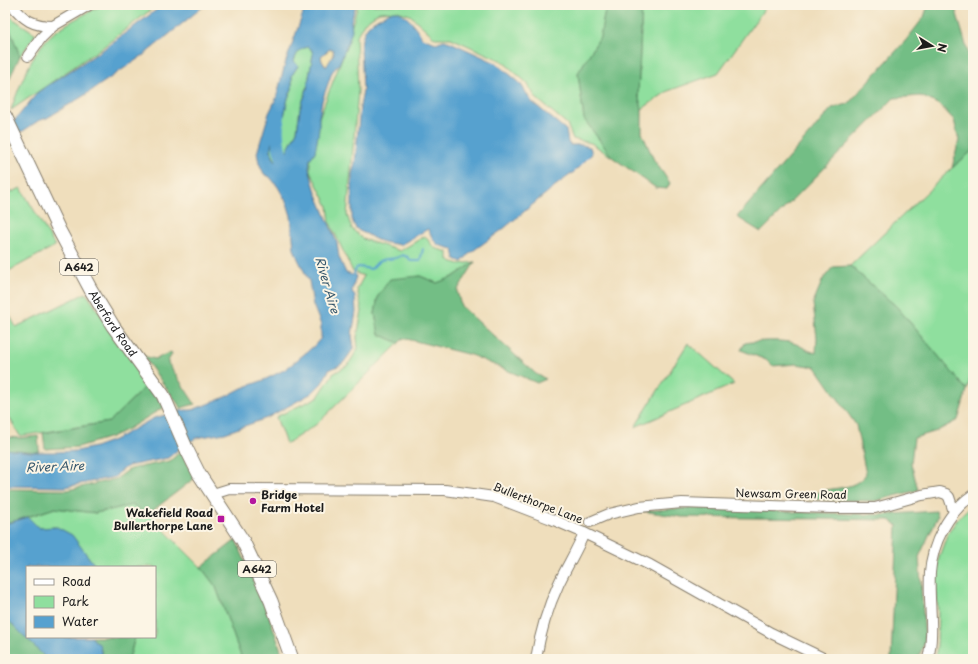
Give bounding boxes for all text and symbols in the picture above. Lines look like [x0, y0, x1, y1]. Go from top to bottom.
north arrow [912, 26, 952, 66]
text: N [933, 42, 951, 54]
water label: River Aire [311, 254, 345, 316]
road number: A642 [60, 259, 98, 275]
street label: Aberford Road [85, 286, 142, 360]
water label: River Aire [26, 456, 85, 476]
street label: Bullerthorpe Lane [491, 478, 586, 528]
street label: Newsam Green Road [735, 484, 847, 503]
place label: Bridge Farm Hotel [261, 486, 324, 516]
marker: Bridge Farm Hotel [248, 496, 258, 506]
place label: Wakefield Road Bullerthorpe Lane [113, 504, 214, 534]
marker: Wakefield Road Bullerthorpe Lane [216, 514, 226, 524]
road number: A642 [238, 561, 276, 577]
legend [26, 566, 156, 638]
text: Road [62, 572, 91, 590]
text: Park [62, 592, 89, 610]
text: Water [62, 612, 99, 630]

